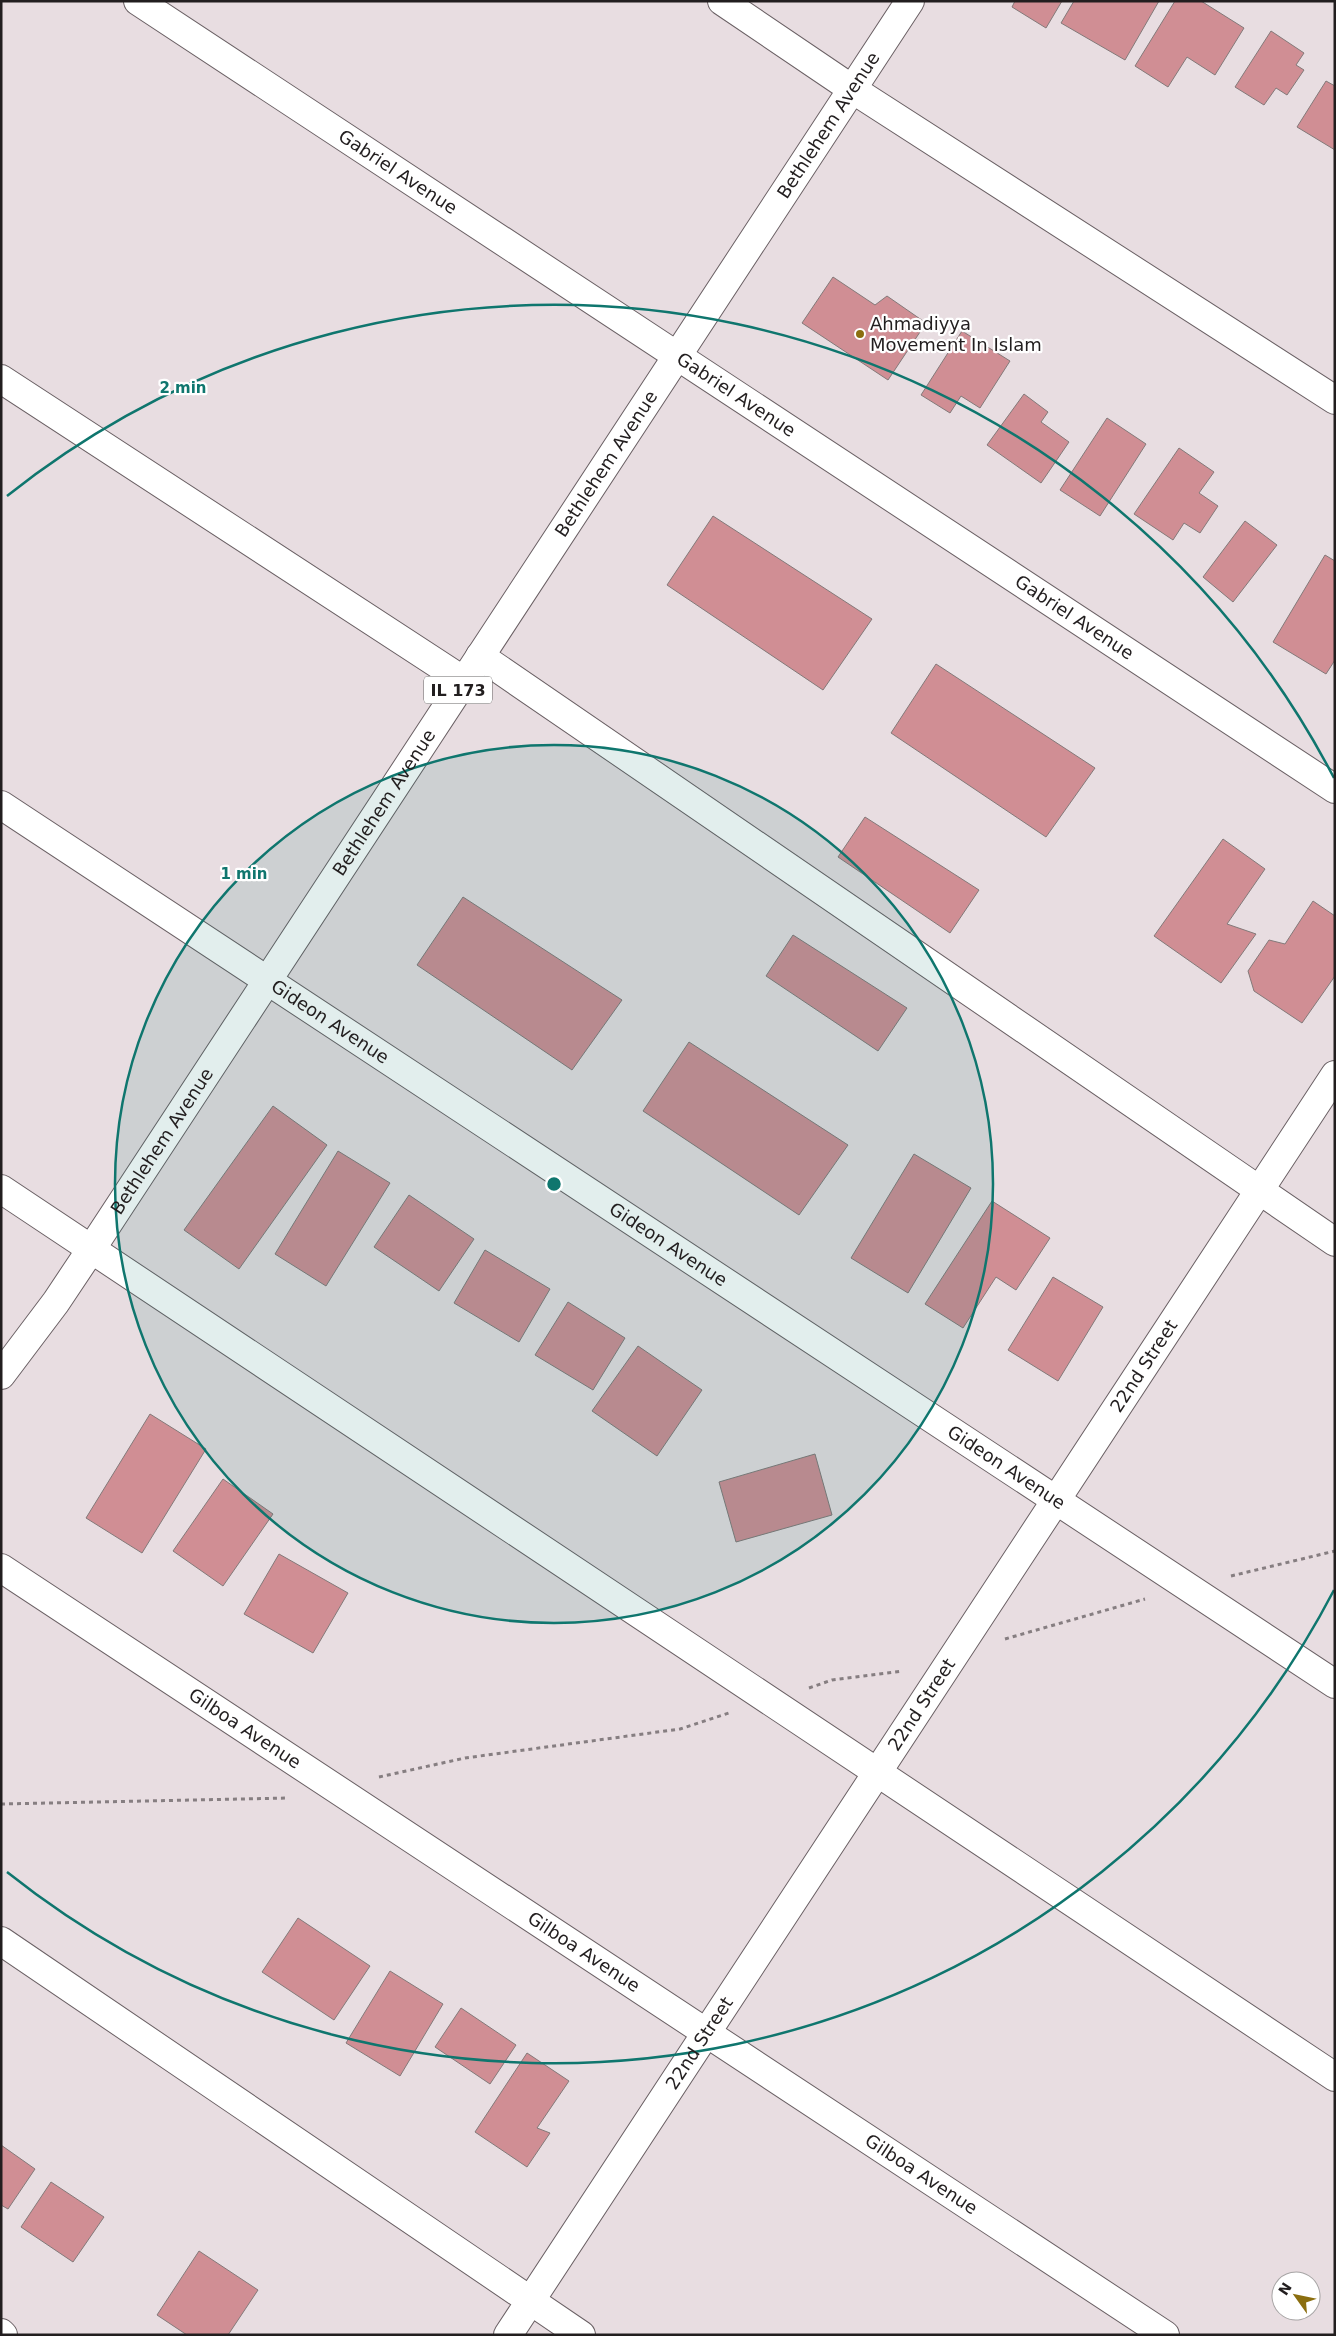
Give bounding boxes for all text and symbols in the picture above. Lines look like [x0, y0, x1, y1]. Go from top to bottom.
street label: Bethlehem Avenue [772, 48, 884, 202]
street label: Gabriel Avenue [335, 125, 461, 218]
place label: Ahmadiyya Movement In Islam [870, 313, 1042, 355]
marker: Ahmadiyya Movement In Islam [854, 328, 866, 340]
street label: Gabriel Avenue [673, 348, 800, 441]
text: 2 min [159, 379, 207, 397]
street label: Bethlehem Avenue [550, 387, 662, 541]
street label: Gabriel Avenue [1011, 570, 1138, 664]
road number: IL 173 [424, 676, 492, 704]
street label: Bethlehem Avenue [328, 725, 439, 879]
text: 1 min [220, 865, 268, 883]
street label: Gideon Avenue [267, 975, 393, 1068]
street label: Bethlehem Avenue [106, 1064, 217, 1218]
centre of rings [545, 1175, 563, 1193]
street label: Gideon Avenue [606, 1198, 731, 1291]
street label: 22nd Street [1106, 1316, 1181, 1416]
street label: Gideon Avenue [944, 1421, 1069, 1513]
street label: 22nd Street [883, 1654, 959, 1755]
street label: Gilboa Avenue [185, 1684, 305, 1773]
street label: Gilboa Avenue [524, 1907, 644, 1996]
street label: 22nd Street [661, 1993, 737, 2093]
street label: Gilboa Avenue [861, 2129, 982, 2218]
north arrow [1271, 2271, 1321, 2321]
text: N [1275, 2280, 1295, 2298]

